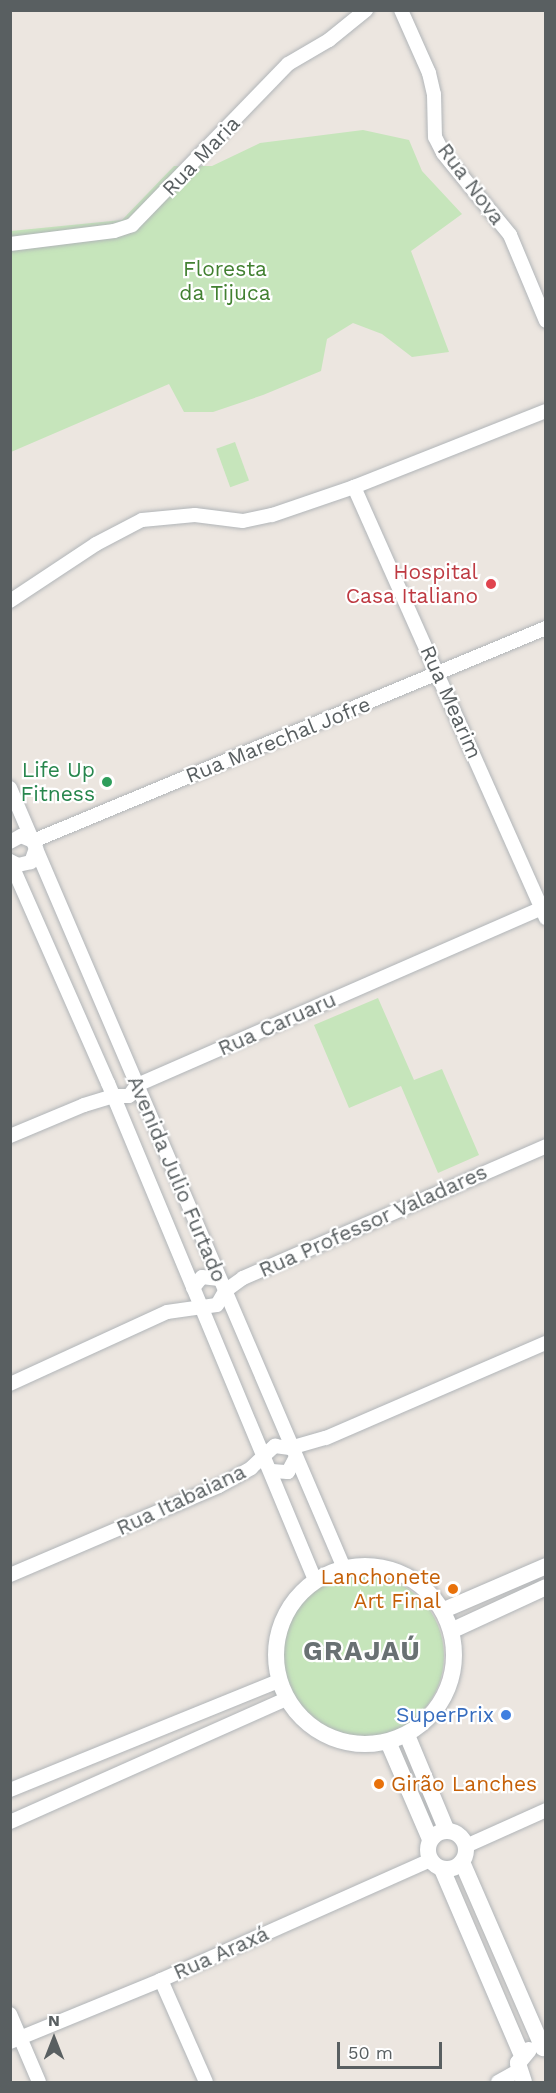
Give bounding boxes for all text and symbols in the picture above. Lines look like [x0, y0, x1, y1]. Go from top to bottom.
street label: Rua Maria [157, 111, 245, 201]
street label: Rua Nova [432, 138, 510, 230]
park label: Floresta da Tijuca [179, 256, 271, 306]
place label: Hospital Casa Italiano [345, 559, 478, 609]
marker: Hospital Casa Italiano [482, 575, 500, 593]
street label: Rua Mearim [415, 641, 487, 763]
street label: Rua Marechal Jofre [181, 691, 375, 789]
place label: Life Up Fitness [21, 757, 95, 807]
marker: Life Up Fitness [100, 775, 114, 789]
street label: Rua Caruaru [214, 987, 340, 1061]
street label: Avenida Julio Furtado [122, 1072, 232, 1286]
street label: Rua Professor Valadares [254, 1159, 492, 1283]
street label: Rua Itabaiana [112, 1459, 250, 1541]
place label: Lanchonete Art Final [320, 1564, 441, 1614]
marker: Lanchonete Art Final [446, 1582, 460, 1596]
district label: GRAJAÚ [303, 1636, 421, 1668]
place label: SuperPrix [396, 1702, 494, 1728]
marker: SuperPrix [499, 1708, 513, 1722]
place label: Girão Lanches [391, 1771, 537, 1797]
marker: Girão Lanches [372, 1777, 386, 1791]
street label: Rua Araxá [169, 1921, 273, 1985]
north arrow [24, 2009, 84, 2069]
text: N [48, 2011, 60, 2030]
scale bar [340, 2030, 445, 2068]
text: 50 m [348, 2042, 393, 2063]

